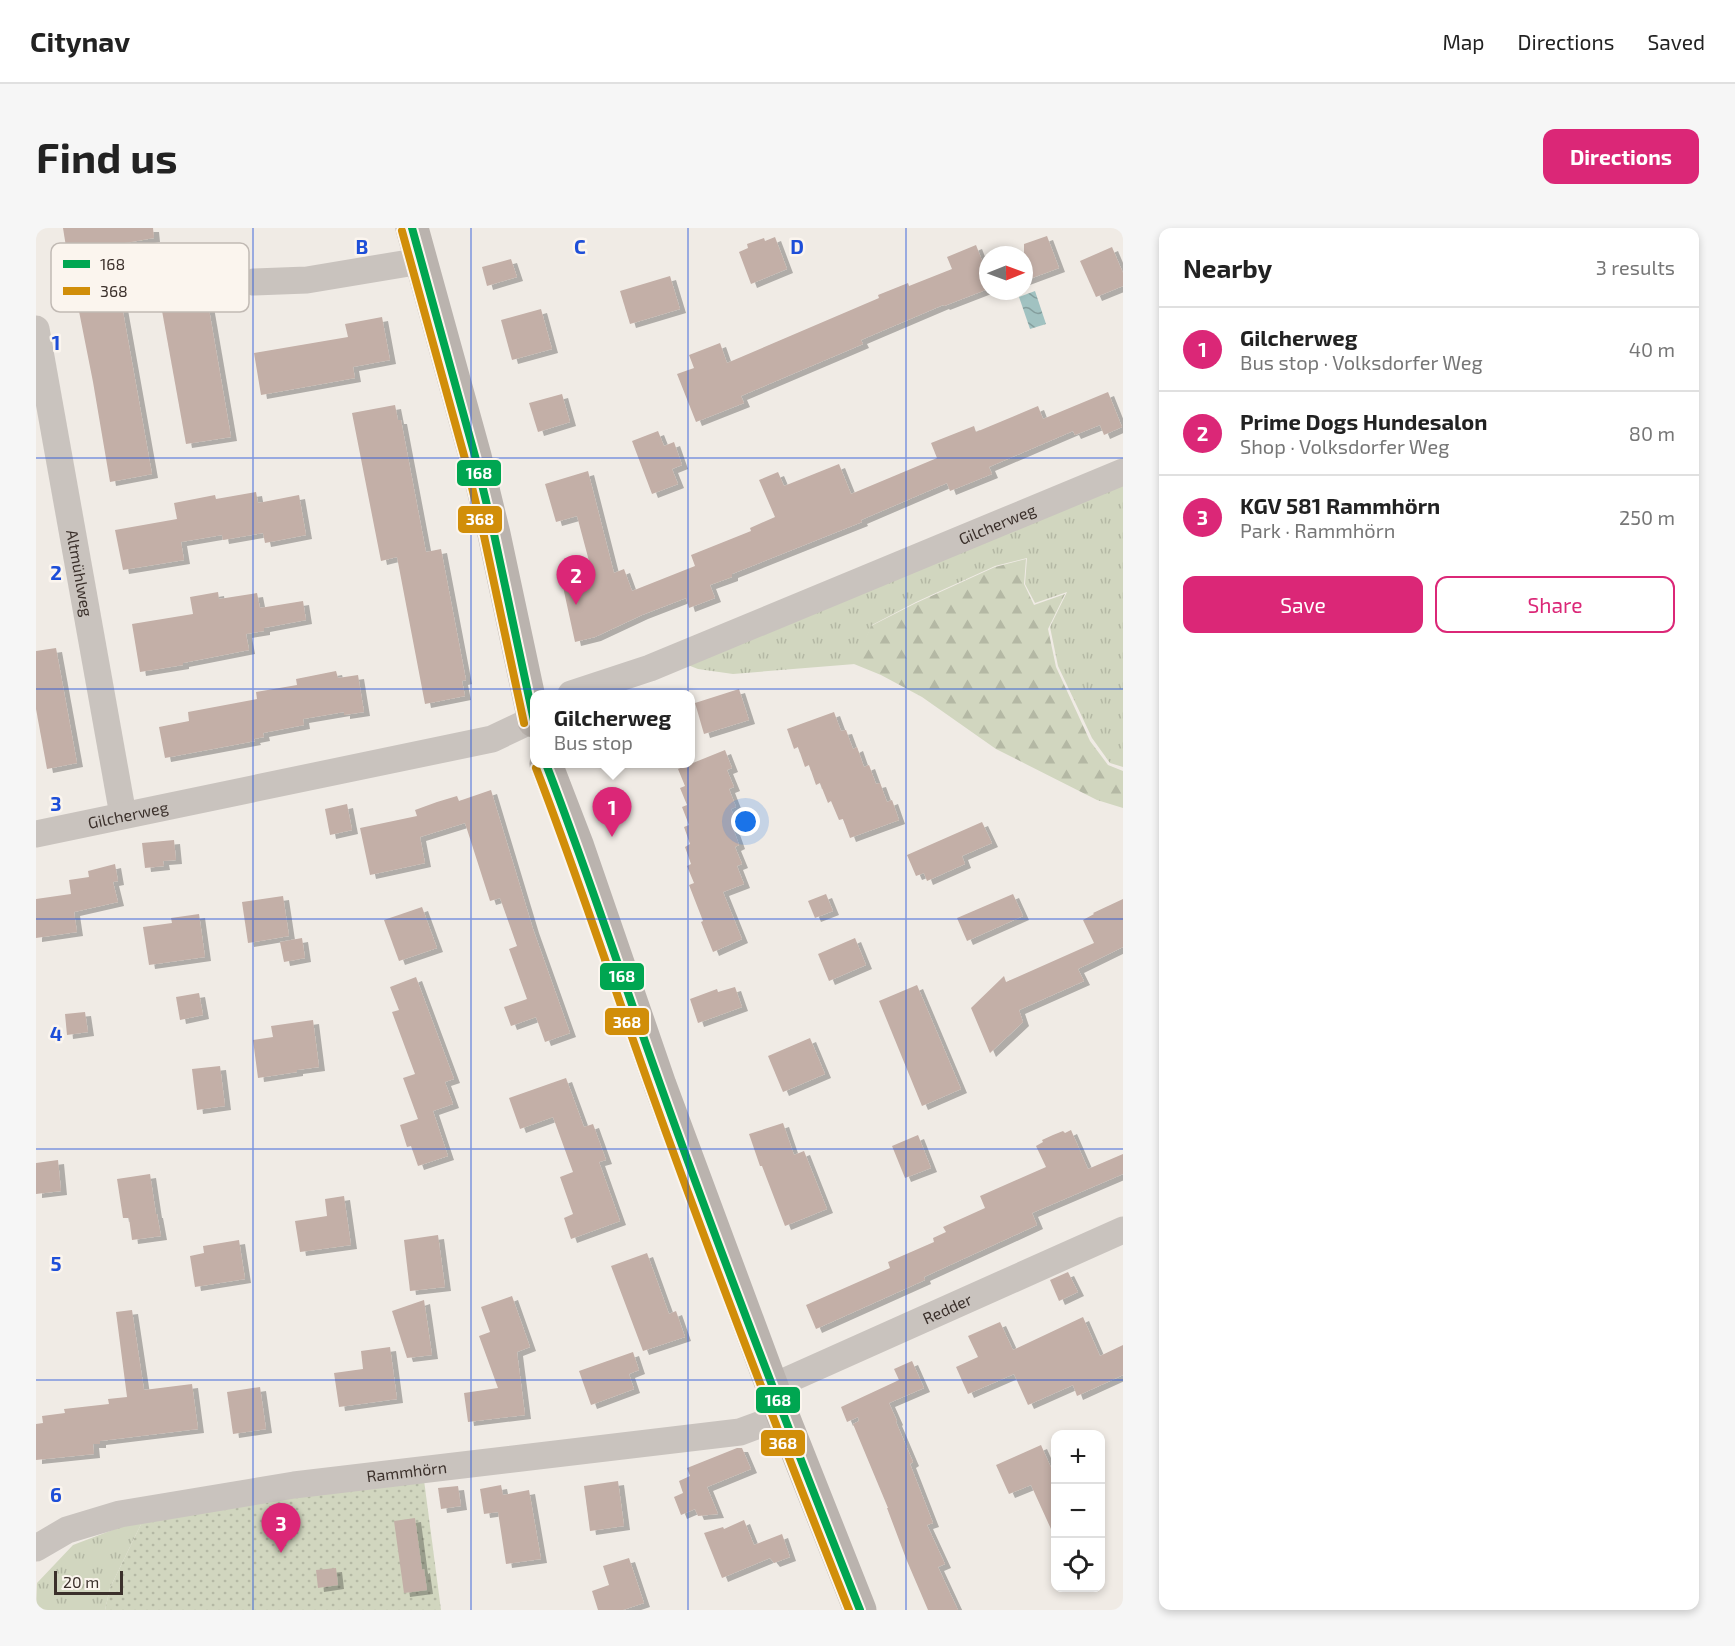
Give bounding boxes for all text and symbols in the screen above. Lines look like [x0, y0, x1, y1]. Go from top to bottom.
text: Citynav [30, 24, 130, 58]
text: Map [1442, 29, 1485, 54]
text: Directions [1518, 29, 1614, 54]
text: Saved [1647, 29, 1705, 54]
button: Directions [1543, 129, 1699, 184]
text: Find us [36, 131, 178, 181]
text: B [356, 234, 368, 258]
text: C [574, 234, 586, 258]
text: D [790, 234, 804, 258]
legend [51, 243, 249, 312]
north arrow [979, 246, 1033, 300]
text: Nearby [1183, 252, 1272, 283]
text: 168 [100, 254, 125, 273]
text: 3 results [1596, 255, 1675, 279]
text: 368 [100, 281, 128, 300]
text: Gilcherweg [1240, 324, 1358, 350]
text: 1 [52, 330, 60, 354]
text: 1 [1198, 337, 1207, 361]
text: 40 m [1629, 337, 1675, 361]
text: Bus stop · Volksdorfer Weg [1240, 350, 1483, 374]
text: Prime Dogs Hundesalon [1240, 408, 1487, 434]
text: 2 [1197, 421, 1208, 445]
text: 80 m [1629, 421, 1675, 445]
text: Shop · Volksdorfer Weg [1240, 434, 1449, 458]
line badge: 168 [456, 459, 502, 487]
text: 168 [466, 463, 492, 482]
text: KGV 581 Rammhörn [1240, 492, 1440, 518]
street label: Gilcherweg [956, 499, 1038, 548]
line badge: 368 [457, 505, 503, 534]
text: 3 [1197, 505, 1208, 529]
text: 250 m [1619, 505, 1675, 529]
text: 368 [466, 509, 494, 528]
text: Park · Rammhörn [1240, 518, 1395, 542]
street label: Altmühlweg [63, 528, 97, 618]
pin: 2 [556, 556, 596, 605]
text: 2 [50, 560, 62, 584]
button: Save [1183, 576, 1423, 633]
button: Share [1435, 576, 1675, 633]
popup [530, 690, 695, 768]
text: Gilcherweg [554, 704, 671, 730]
text: Bus stop [554, 730, 633, 754]
pin: 1 [592, 788, 632, 837]
text: 3 [50, 791, 62, 815]
street label: Gilcherweg [86, 797, 170, 832]
your location [731, 807, 760, 836]
line badge: 168 [599, 962, 645, 991]
text: 168 [609, 966, 635, 985]
line badge: 368 [604, 1007, 650, 1036]
text: 368 [613, 1012, 641, 1031]
text: 4 [50, 1021, 63, 1045]
text: 5 [50, 1251, 62, 1275]
street label: Redder [920, 1289, 975, 1327]
line badge: 168 [755, 1386, 801, 1414]
text: 168 [765, 1390, 791, 1409]
line badge: 368 [760, 1429, 806, 1457]
map controls [1051, 1430, 1105, 1592]
button: + [1051, 1430, 1105, 1484]
text: 368 [769, 1433, 797, 1452]
street label: Rammhörn [365, 1457, 448, 1485]
text: 6 [50, 1482, 62, 1506]
button: − [1051, 1484, 1105, 1538]
pin: 3 [262, 1504, 300, 1553]
button: locate [1051, 1538, 1105, 1592]
scale bar [54, 1568, 123, 1596]
text: 20 m [63, 1572, 99, 1591]

